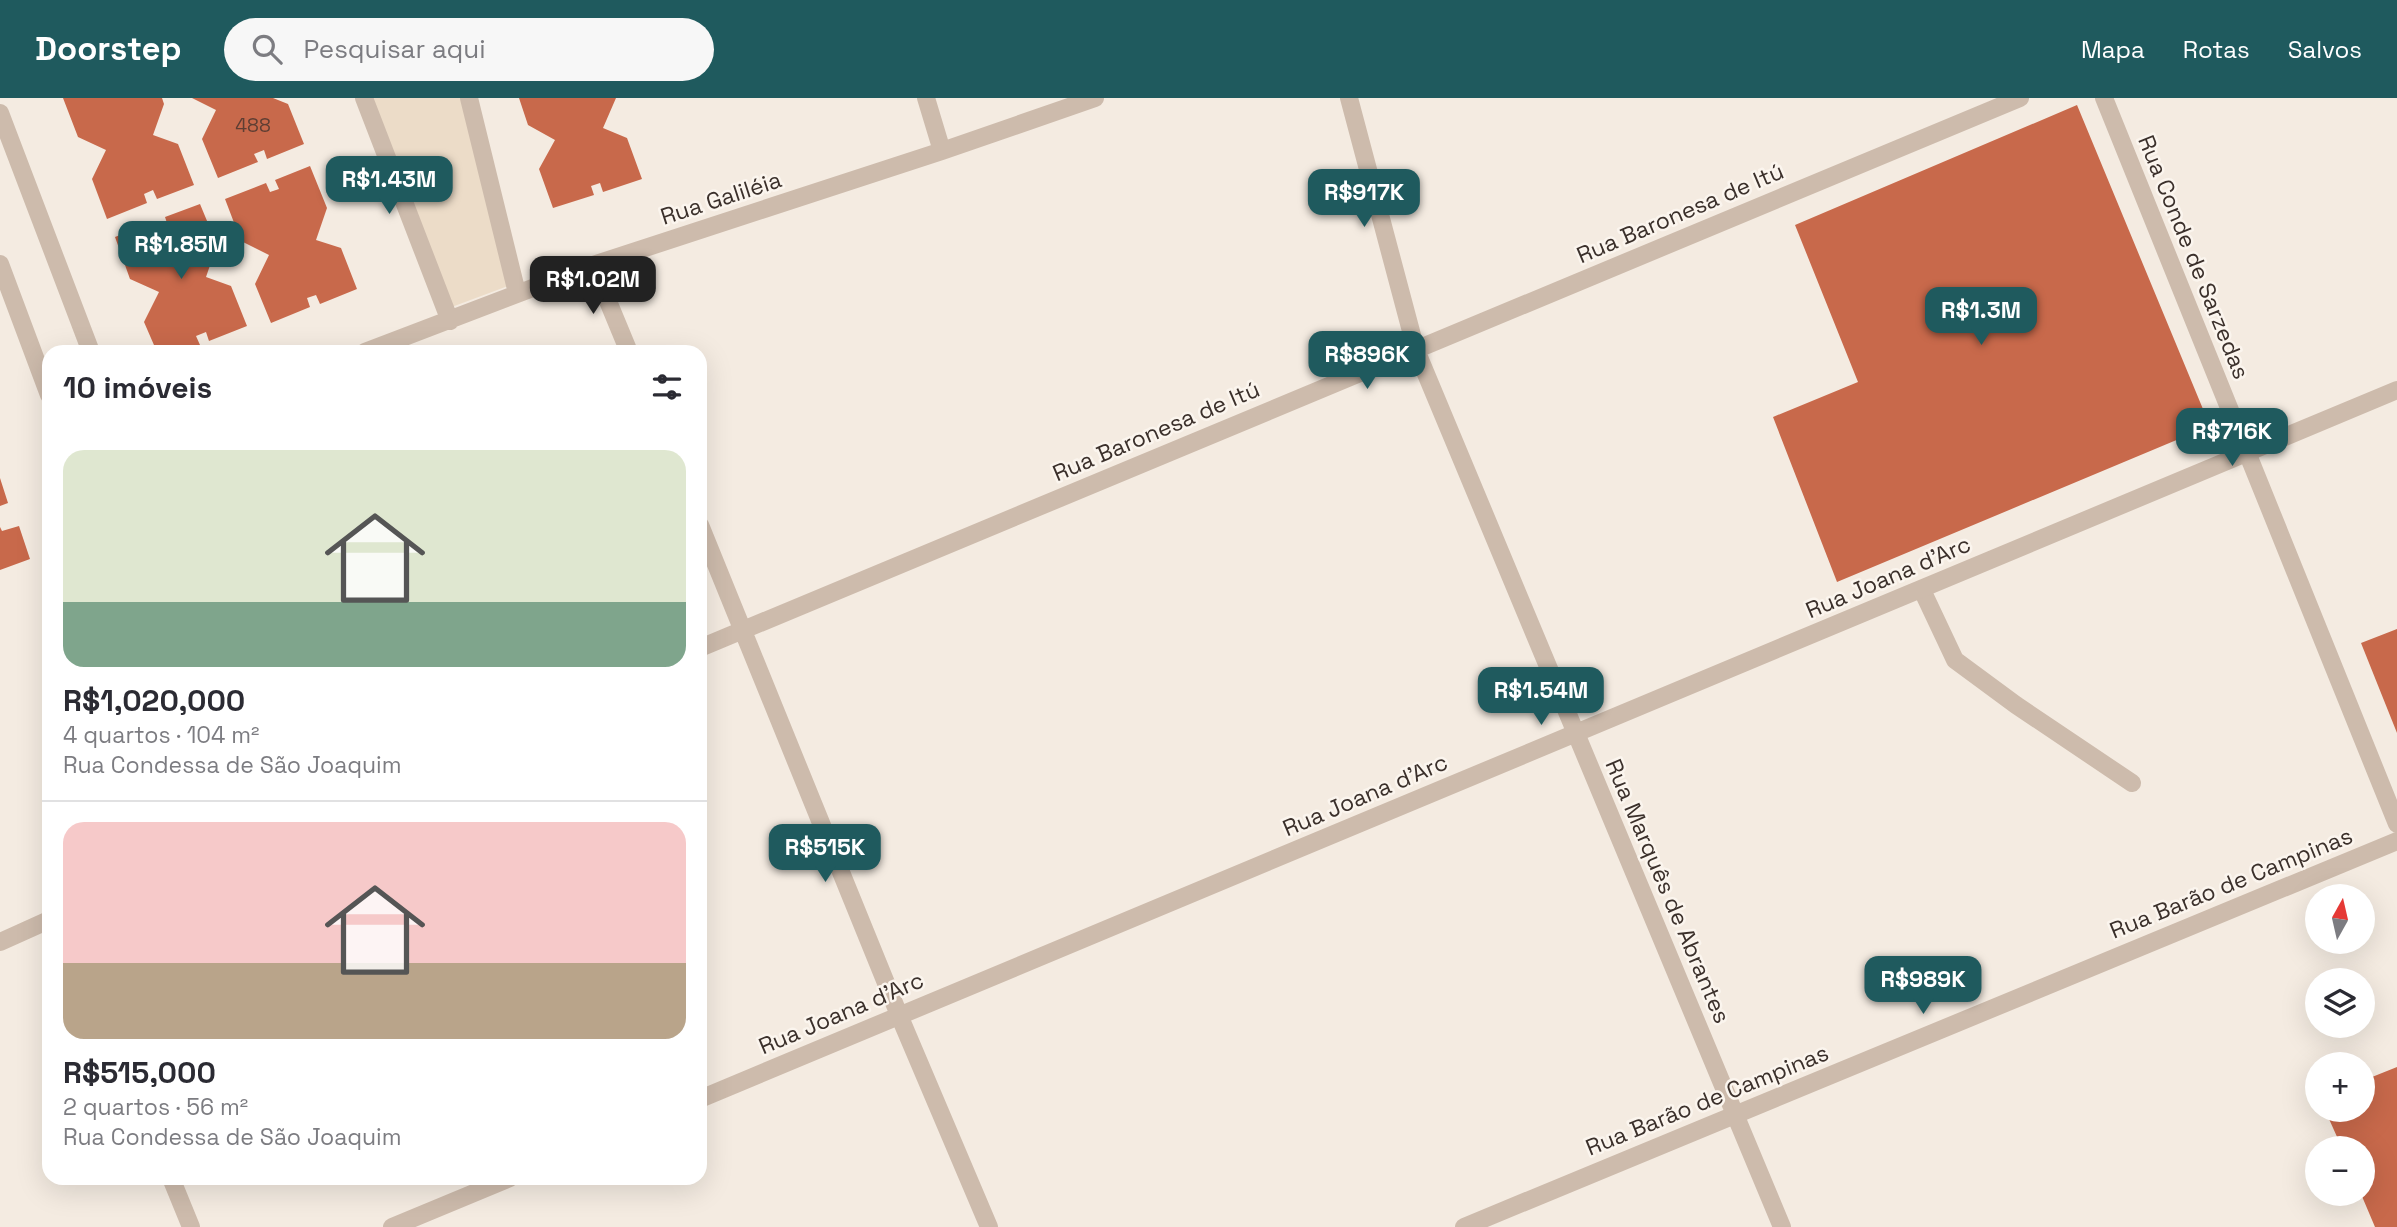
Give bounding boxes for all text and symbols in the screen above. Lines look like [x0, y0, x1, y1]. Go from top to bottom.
search box [224, 18, 714, 81]
text: Doorstep [35, 28, 182, 70]
icon: search [248, 30, 286, 68]
text: Pesquisar aqui [304, 32, 486, 66]
text: Mapa [2081, 34, 2145, 65]
text: Rotas [2183, 34, 2250, 65]
text: Salvos [2288, 34, 2362, 65]
house number: 488 [235, 113, 271, 138]
street label: Rua Conde de Sarzedas [2131, 131, 2257, 383]
pin: R$1.43M [324, 156, 454, 216]
street label: Rua Baronesa de Itú [1572, 156, 1788, 270]
text: R$1.43M [342, 164, 436, 194]
street label: Rua Galiléia [657, 164, 785, 232]
pin: R$917K [1307, 170, 1421, 229]
text: R$917K [1324, 177, 1404, 207]
pin: R$1.85M [116, 222, 246, 281]
text: R$1.85M [134, 229, 228, 259]
pin: R$1.02M [528, 256, 658, 316]
text: R$1.02M [546, 264, 640, 294]
pin: R$1.3M [1924, 288, 2038, 347]
text: R$1.3M [1941, 295, 2021, 325]
pin: R$896K [1310, 331, 1424, 391]
text: R$896K [1324, 339, 1410, 369]
text: 10 imóveis [63, 368, 212, 407]
icon: filters [648, 368, 686, 406]
street label: Rua Baronesa de Itú [1048, 374, 1264, 488]
pin: R$716K [2175, 408, 2289, 468]
text: R$716K [2192, 416, 2272, 446]
icon: home [312, 495, 438, 621]
street label: Rua Joana d'Arc [1801, 529, 1975, 625]
pin: R$1.54M [1476, 668, 1606, 727]
text: R$1.54M [1494, 675, 1588, 705]
text: R$1,020,000 [63, 681, 245, 720]
text: 4 quartos · 104 m² [63, 720, 260, 750]
street label: Rua Joana d'Arc [1278, 747, 1452, 843]
text: Rua Condessa de São Joaquim [63, 750, 401, 780]
street label: Rua Marquês de Abrantes [1599, 754, 1737, 1028]
street label: Rua Barão de Campinas [2105, 821, 2357, 945]
pin: R$515K [768, 824, 882, 884]
text: R$515K [785, 832, 865, 862]
icon: home [312, 867, 438, 993]
north arrow [2305, 884, 2375, 954]
map controls [2305, 884, 2375, 1206]
pin: R$989K [1866, 956, 1980, 1016]
text: R$989K [1880, 964, 1966, 994]
street label: Rua Joana d'Arc [754, 965, 928, 1061]
button: layers [2305, 968, 2375, 1038]
street label: Rua Barão de Campinas [1581, 1038, 1833, 1162]
button: + [2305, 1052, 2375, 1122]
text: R$515,000 [63, 1053, 216, 1092]
text: 2 quartos · 56 m² [63, 1092, 248, 1122]
text: Rua Condessa de São Joaquim [63, 1122, 401, 1152]
button: − [2305, 1136, 2375, 1206]

